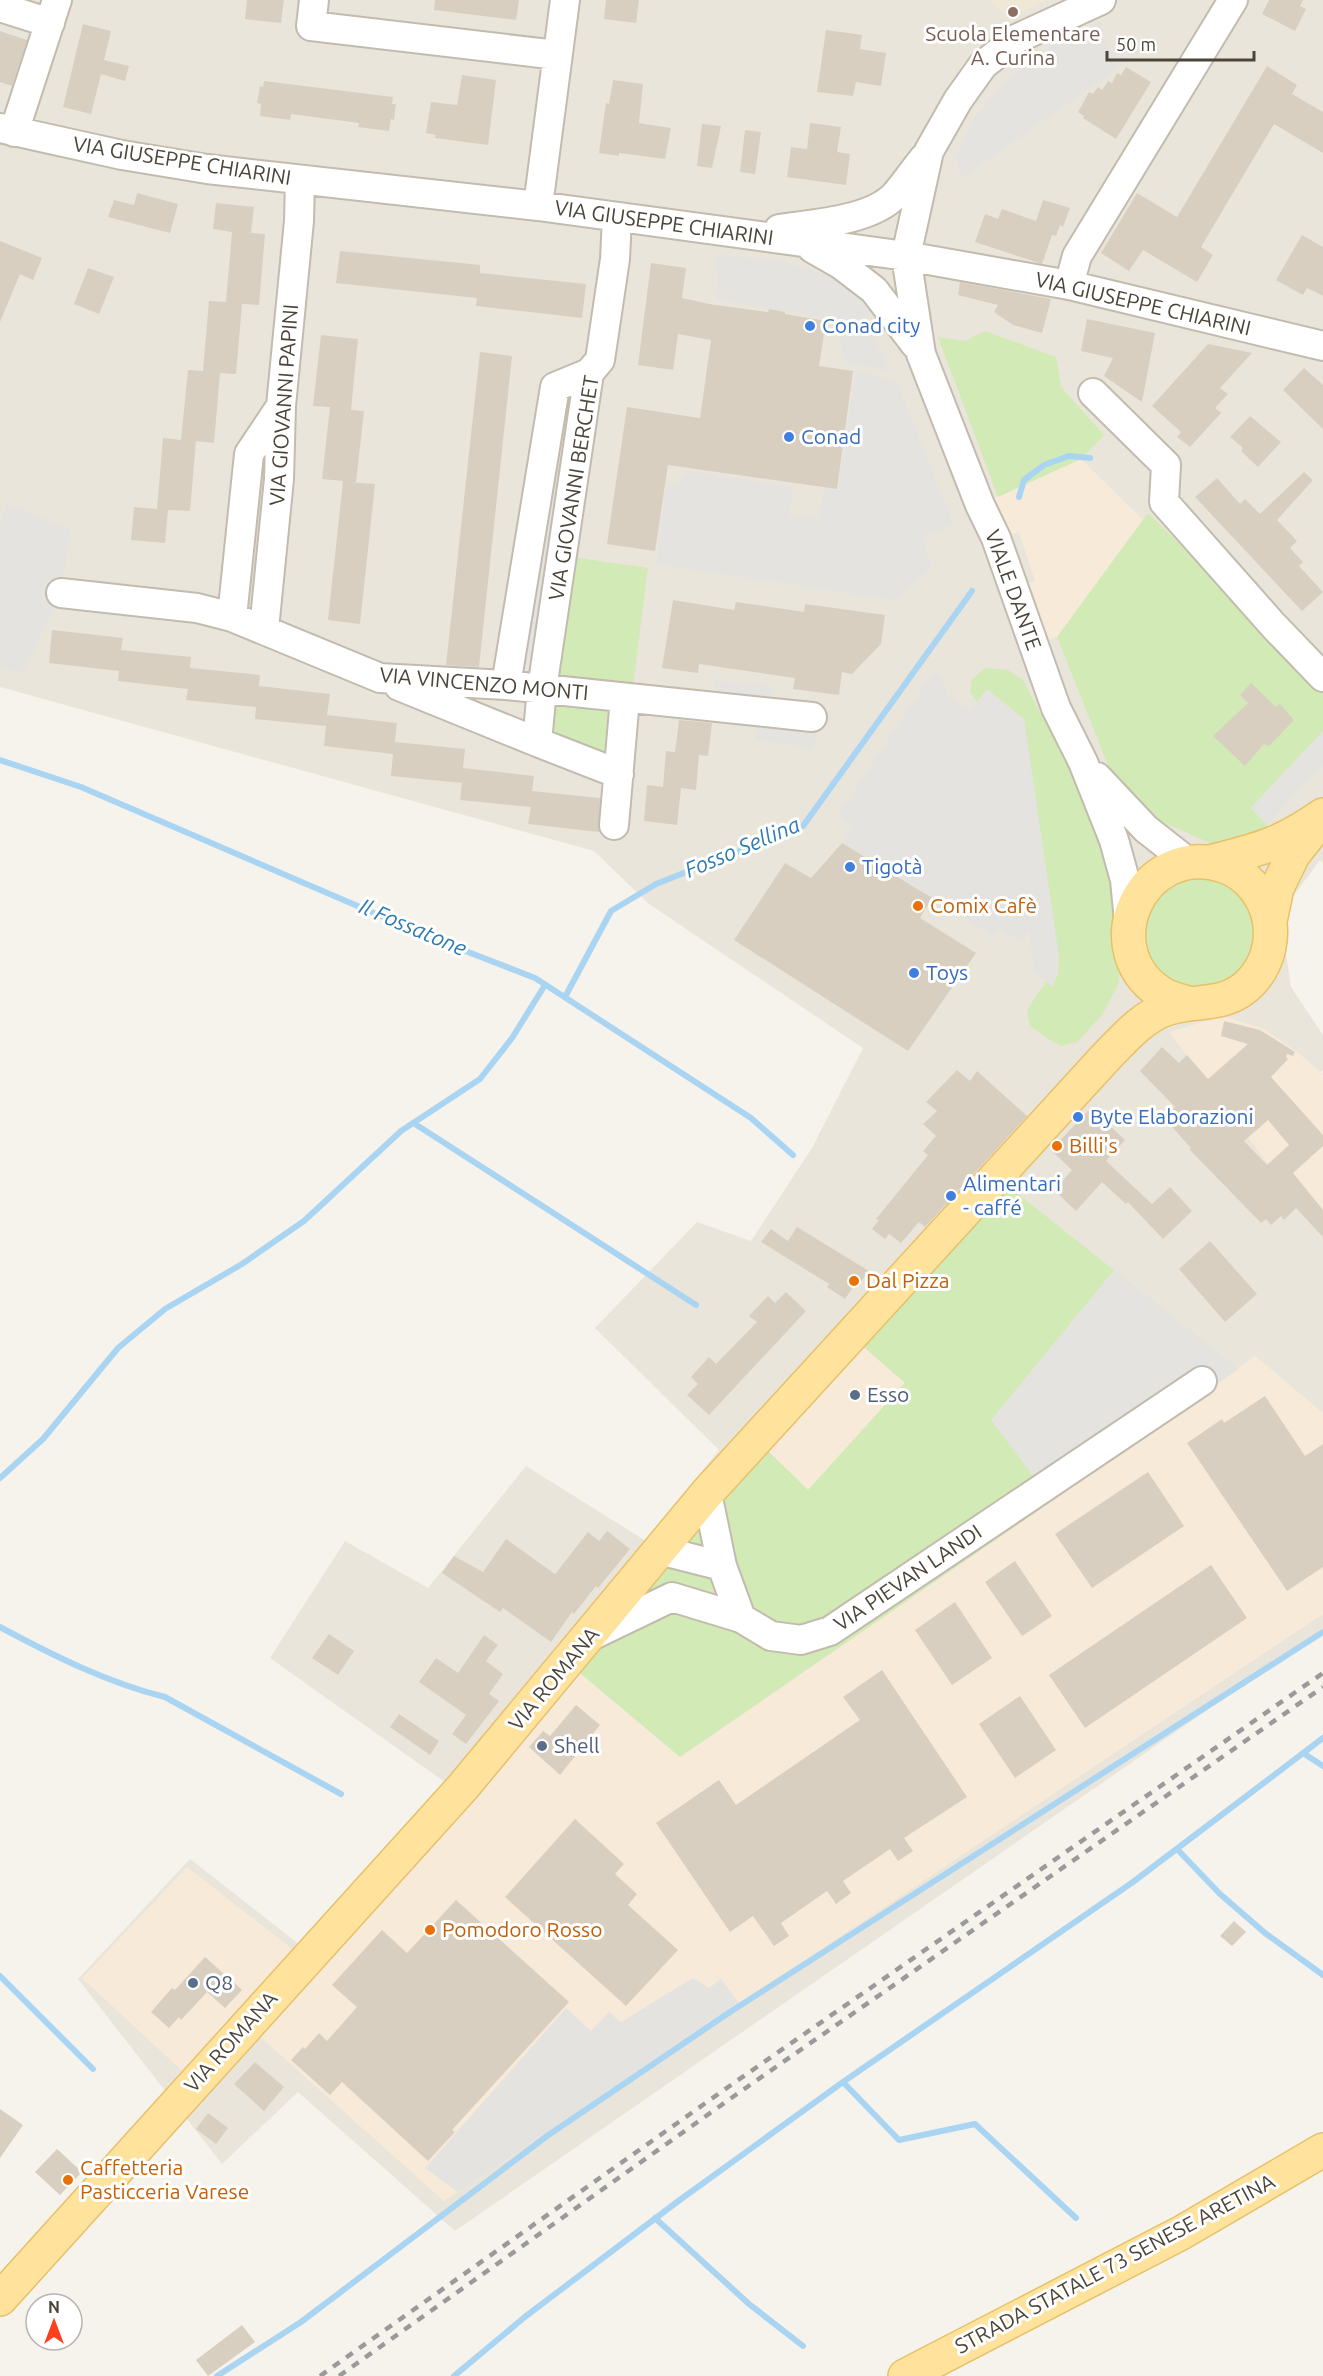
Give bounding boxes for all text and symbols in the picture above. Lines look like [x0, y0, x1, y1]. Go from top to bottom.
marker: Scuola Elementare A. Curina [1006, 5, 1020, 19]
place label: Scuola Elementare A. Curina [925, 21, 1101, 69]
scale bar [1107, 24, 1254, 62]
text: 50 m [1116, 34, 1156, 54]
street label: VIA GIUSEPPE CHIARINI [71, 131, 293, 189]
street label: VIA GIUSEPPE CHIARINI [553, 195, 775, 249]
street label: VIA GIUSEPPE CHIARINI [1033, 267, 1253, 340]
street label: VIA GIOVANNI PAPINI [264, 303, 302, 507]
place label: Conad city [822, 313, 920, 337]
marker: Conad city [803, 319, 817, 333]
street label: VIA GIOVANNI BERCHET [543, 373, 603, 602]
place label: Conad [801, 424, 861, 448]
marker: Conad [782, 430, 796, 444]
street label: VIALE DANTE [981, 526, 1047, 653]
street label: VIA VINCENZO MONTI [379, 662, 590, 704]
water label: Fosso Sellina [680, 811, 803, 882]
place label: Tigotà [862, 854, 923, 878]
marker: Tigotà [843, 860, 857, 874]
water label: Il Fossatone [356, 893, 471, 960]
place label: Comix Cafè [930, 893, 1037, 917]
marker: Comix Cafè [911, 899, 925, 913]
place label: Toys [926, 960, 968, 984]
marker: Toys [907, 966, 921, 980]
place label: Byte Elaborazioni [1090, 1104, 1254, 1128]
marker: Byte Elaborazioni [1071, 1110, 1085, 1124]
place label: Billi's [1069, 1133, 1118, 1157]
marker: Billi's [1050, 1139, 1064, 1153]
place label: Alimentari - caffé [963, 1171, 1061, 1219]
marker: Alimentari - caffé [944, 1189, 958, 1203]
place label: Dal Pizza [866, 1268, 950, 1292]
marker: Dal Pizza [847, 1274, 861, 1288]
place label: Esso [867, 1382, 909, 1406]
marker: Esso [848, 1388, 862, 1402]
street label: VIA PIEVAN LANDI [829, 1519, 986, 1635]
street label: VIA ROMANA [503, 1622, 603, 1735]
place label: Shell [554, 1733, 600, 1757]
marker: Shell [535, 1739, 549, 1753]
place label: Pomodoro Rosso [442, 1917, 602, 1941]
marker: Pomodoro Rosso [423, 1923, 437, 1937]
place label: Q8 [205, 1970, 233, 1994]
marker: Q8 [186, 1976, 200, 1990]
street label: VIA ROMANA [179, 1986, 282, 2097]
place label: Caffetteria Pasticceria Varese [80, 2155, 249, 2203]
street label: STRADA STATALE 73 SENESE ARETINA [951, 2168, 1279, 2358]
marker: Caffetteria Pasticceria Varese [61, 2173, 75, 2187]
north arrow [24, 2292, 84, 2352]
text: N [48, 2298, 60, 2316]

